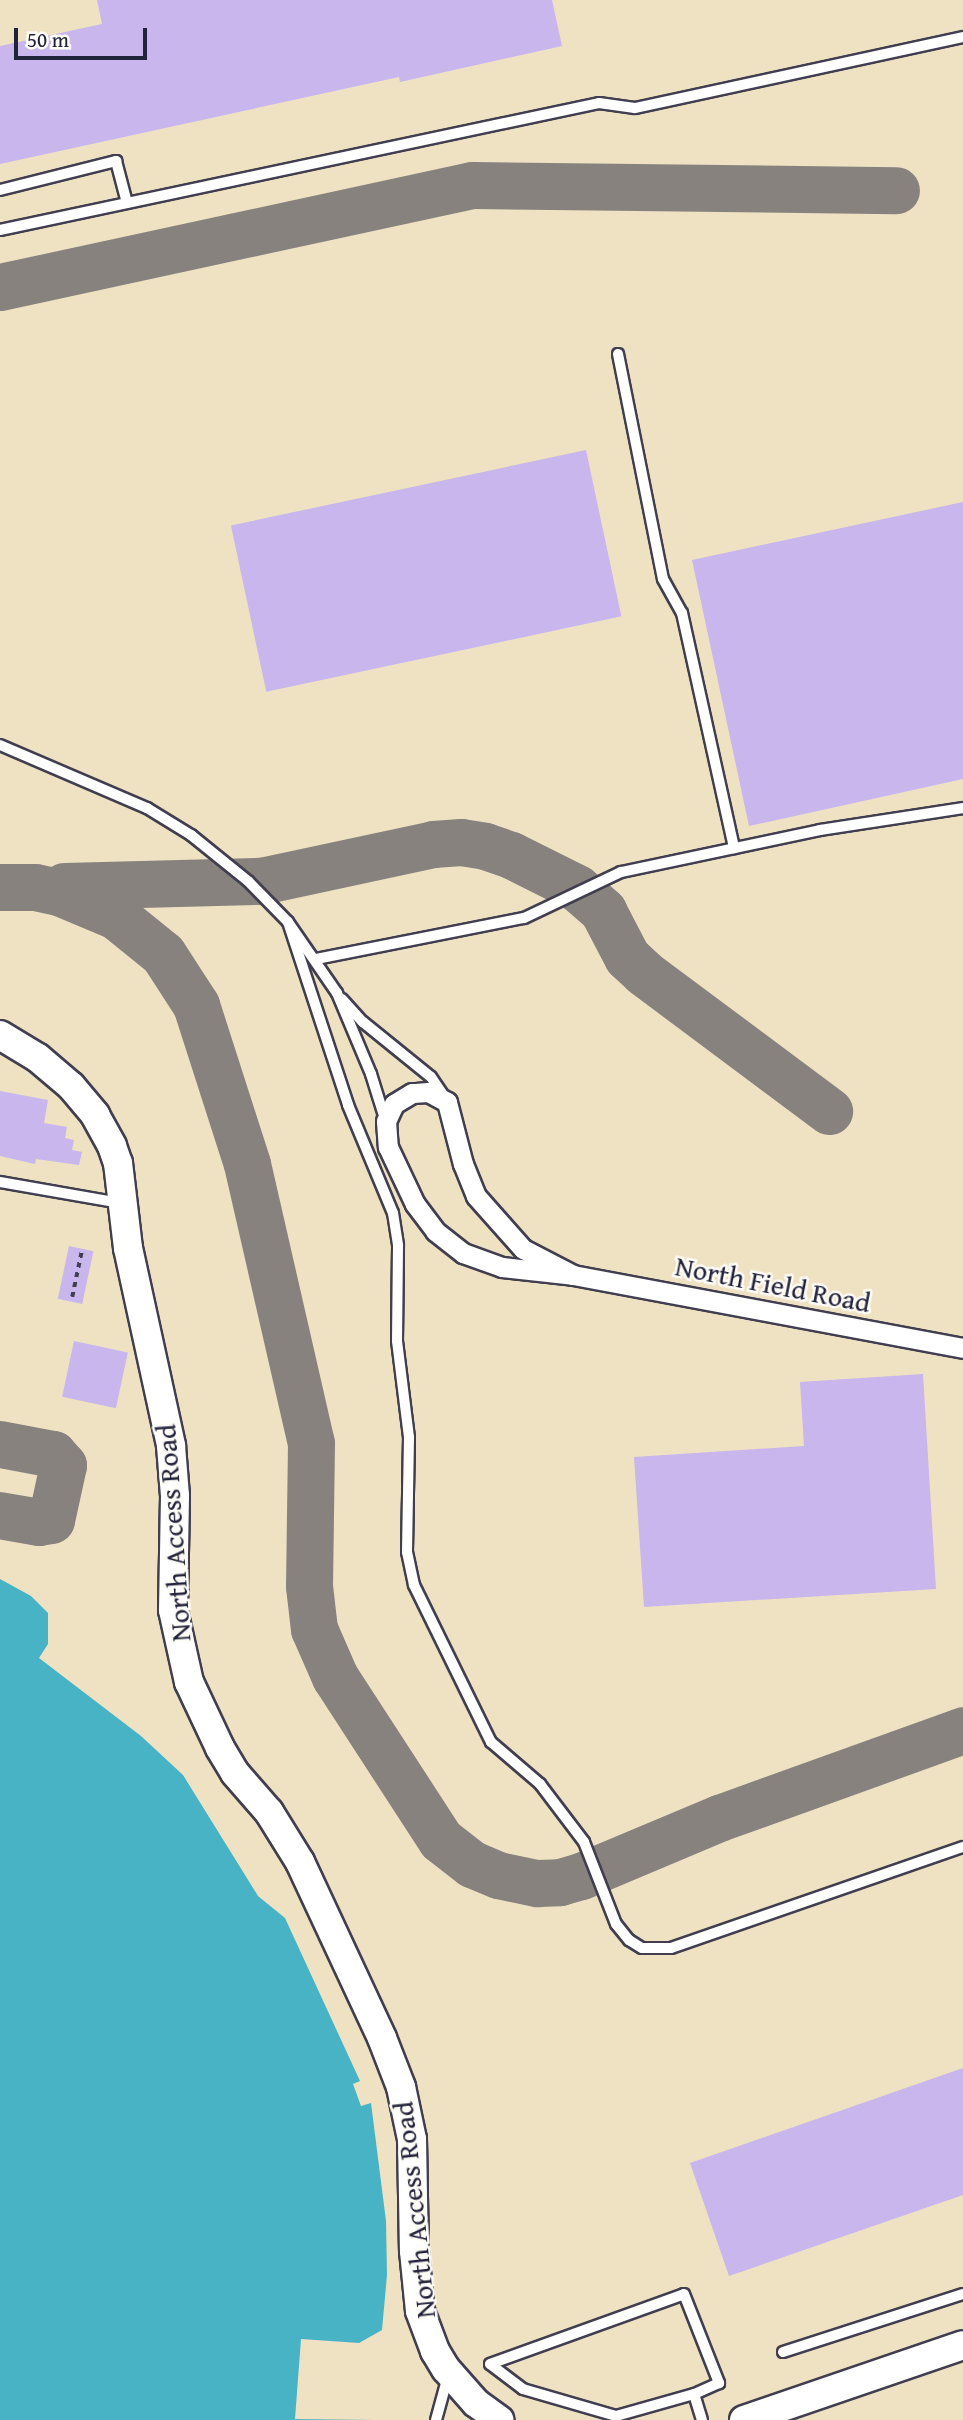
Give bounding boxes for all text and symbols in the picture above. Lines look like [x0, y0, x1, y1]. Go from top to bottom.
scale bar [18, 14, 150, 58]
text: 50 m [27, 24, 69, 55]
street label: North Field Road [673, 1249, 873, 1319]
street label: North Access Road [149, 1423, 197, 1643]
street label: North Access Road [386, 2100, 442, 2320]

